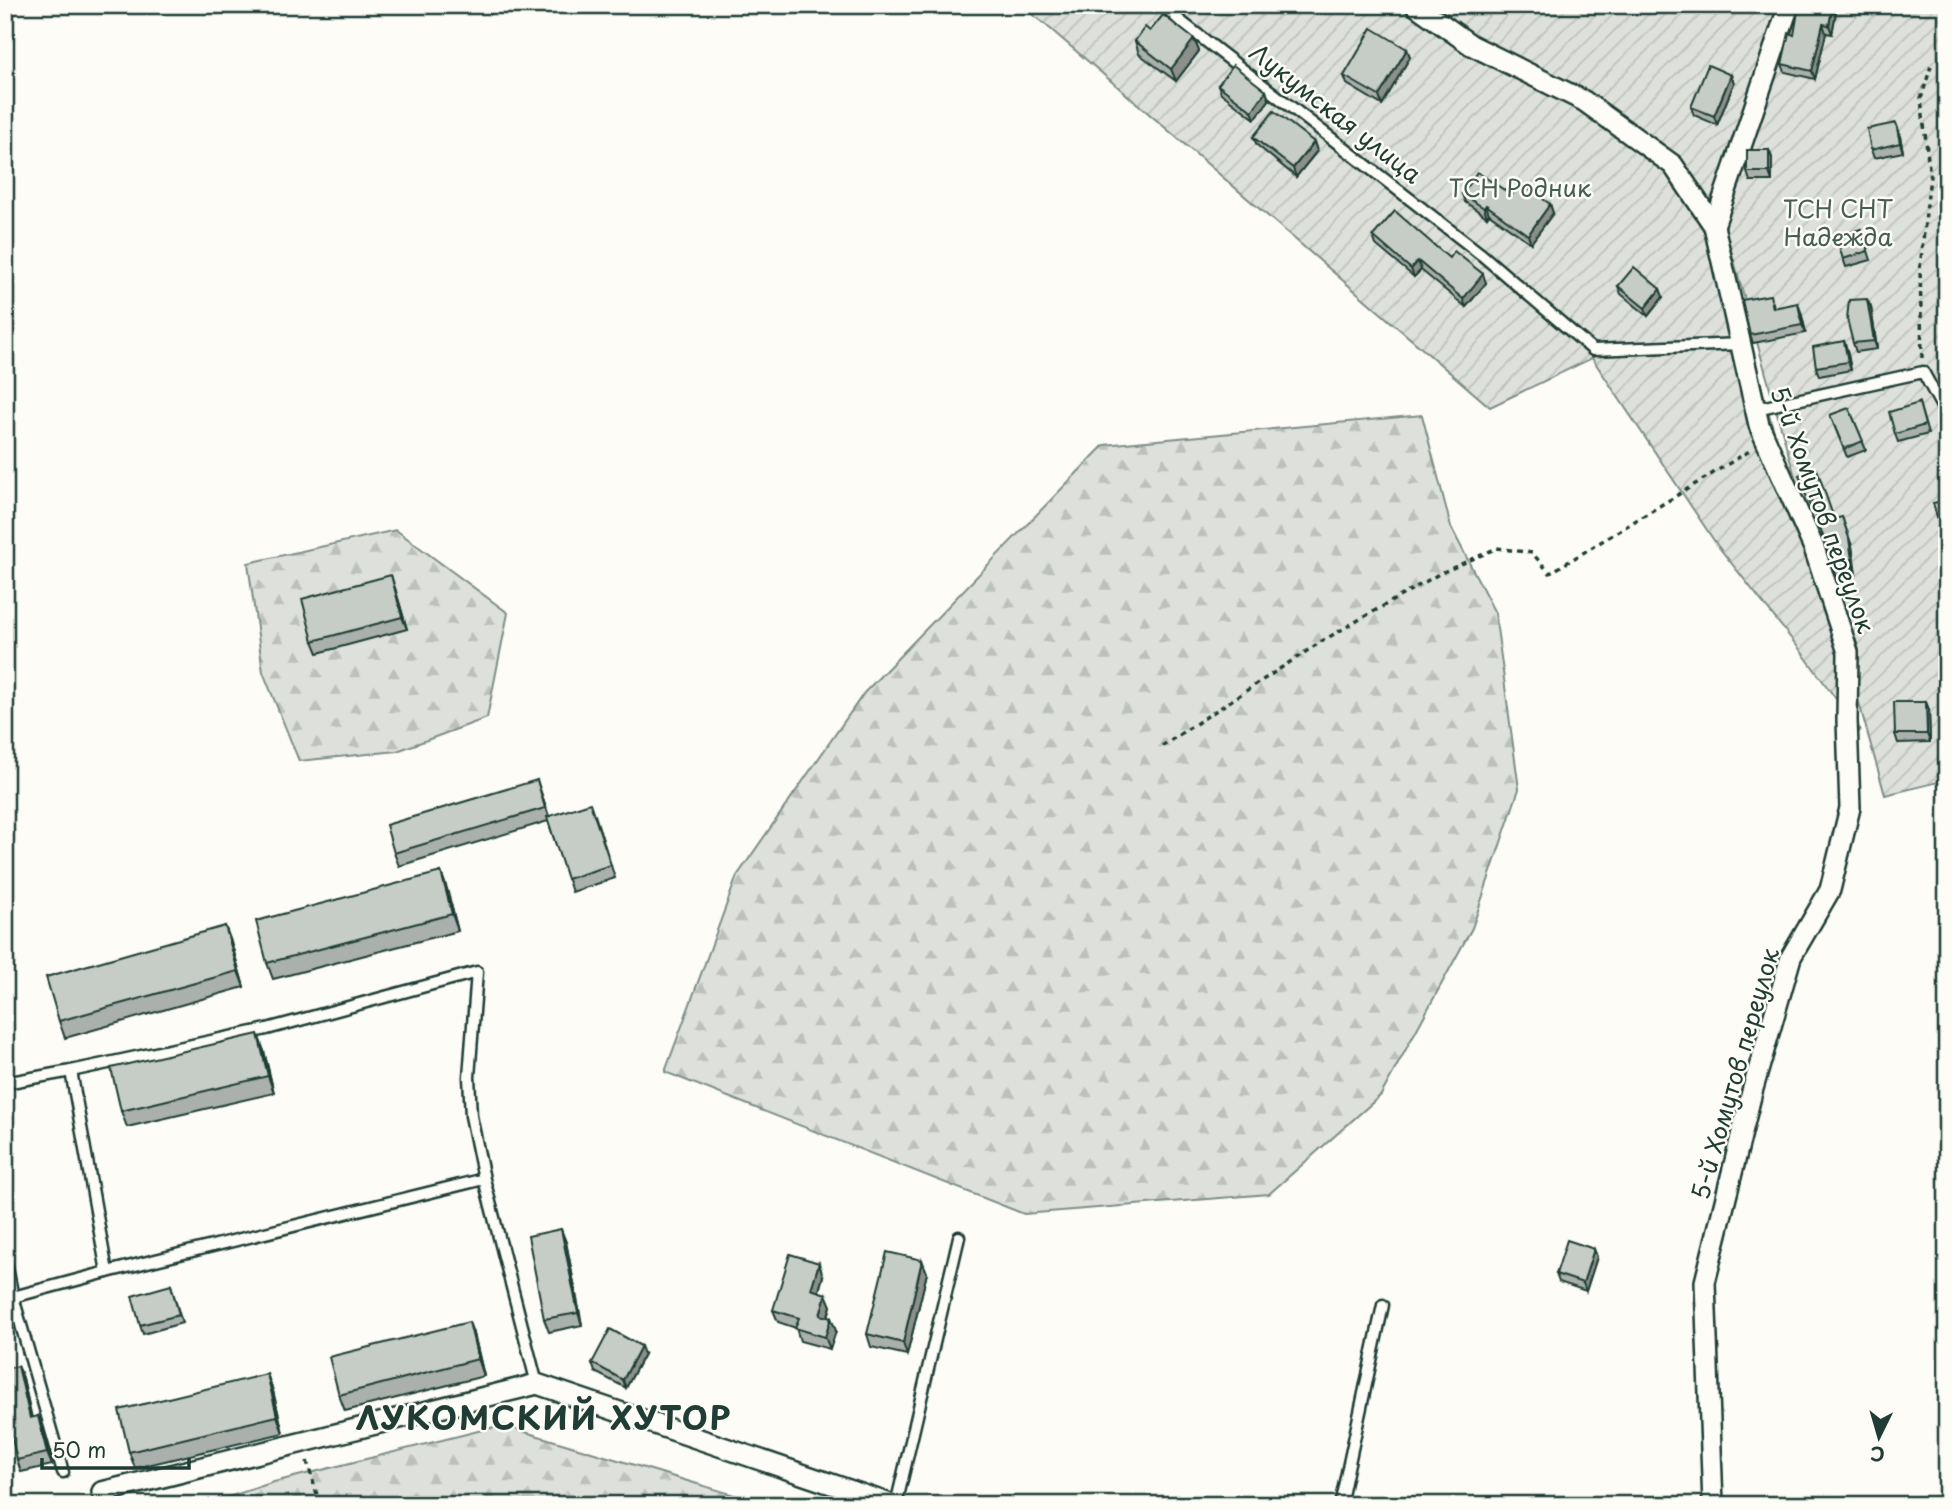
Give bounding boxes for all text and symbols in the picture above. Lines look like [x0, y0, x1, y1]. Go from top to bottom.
street label: Лукумская улица [1243, 34, 1430, 191]
park label: ТСН Родник [1449, 169, 1592, 205]
park label: ТСН СНТ Надежда [1783, 190, 1894, 254]
street label: 5-й Хомутов переулок [1762, 381, 1886, 638]
street label: 5-й Хомутов переулок [1681, 943, 1787, 1203]
district label: ЛУКОМСКИЙ ХУТОР [356, 1393, 732, 1441]
north arrow [1843, 1402, 1913, 1472]
scale bar [42, 1426, 189, 1470]
text: 50 m [52, 1433, 106, 1465]
text: С [1869, 1440, 1886, 1470]

